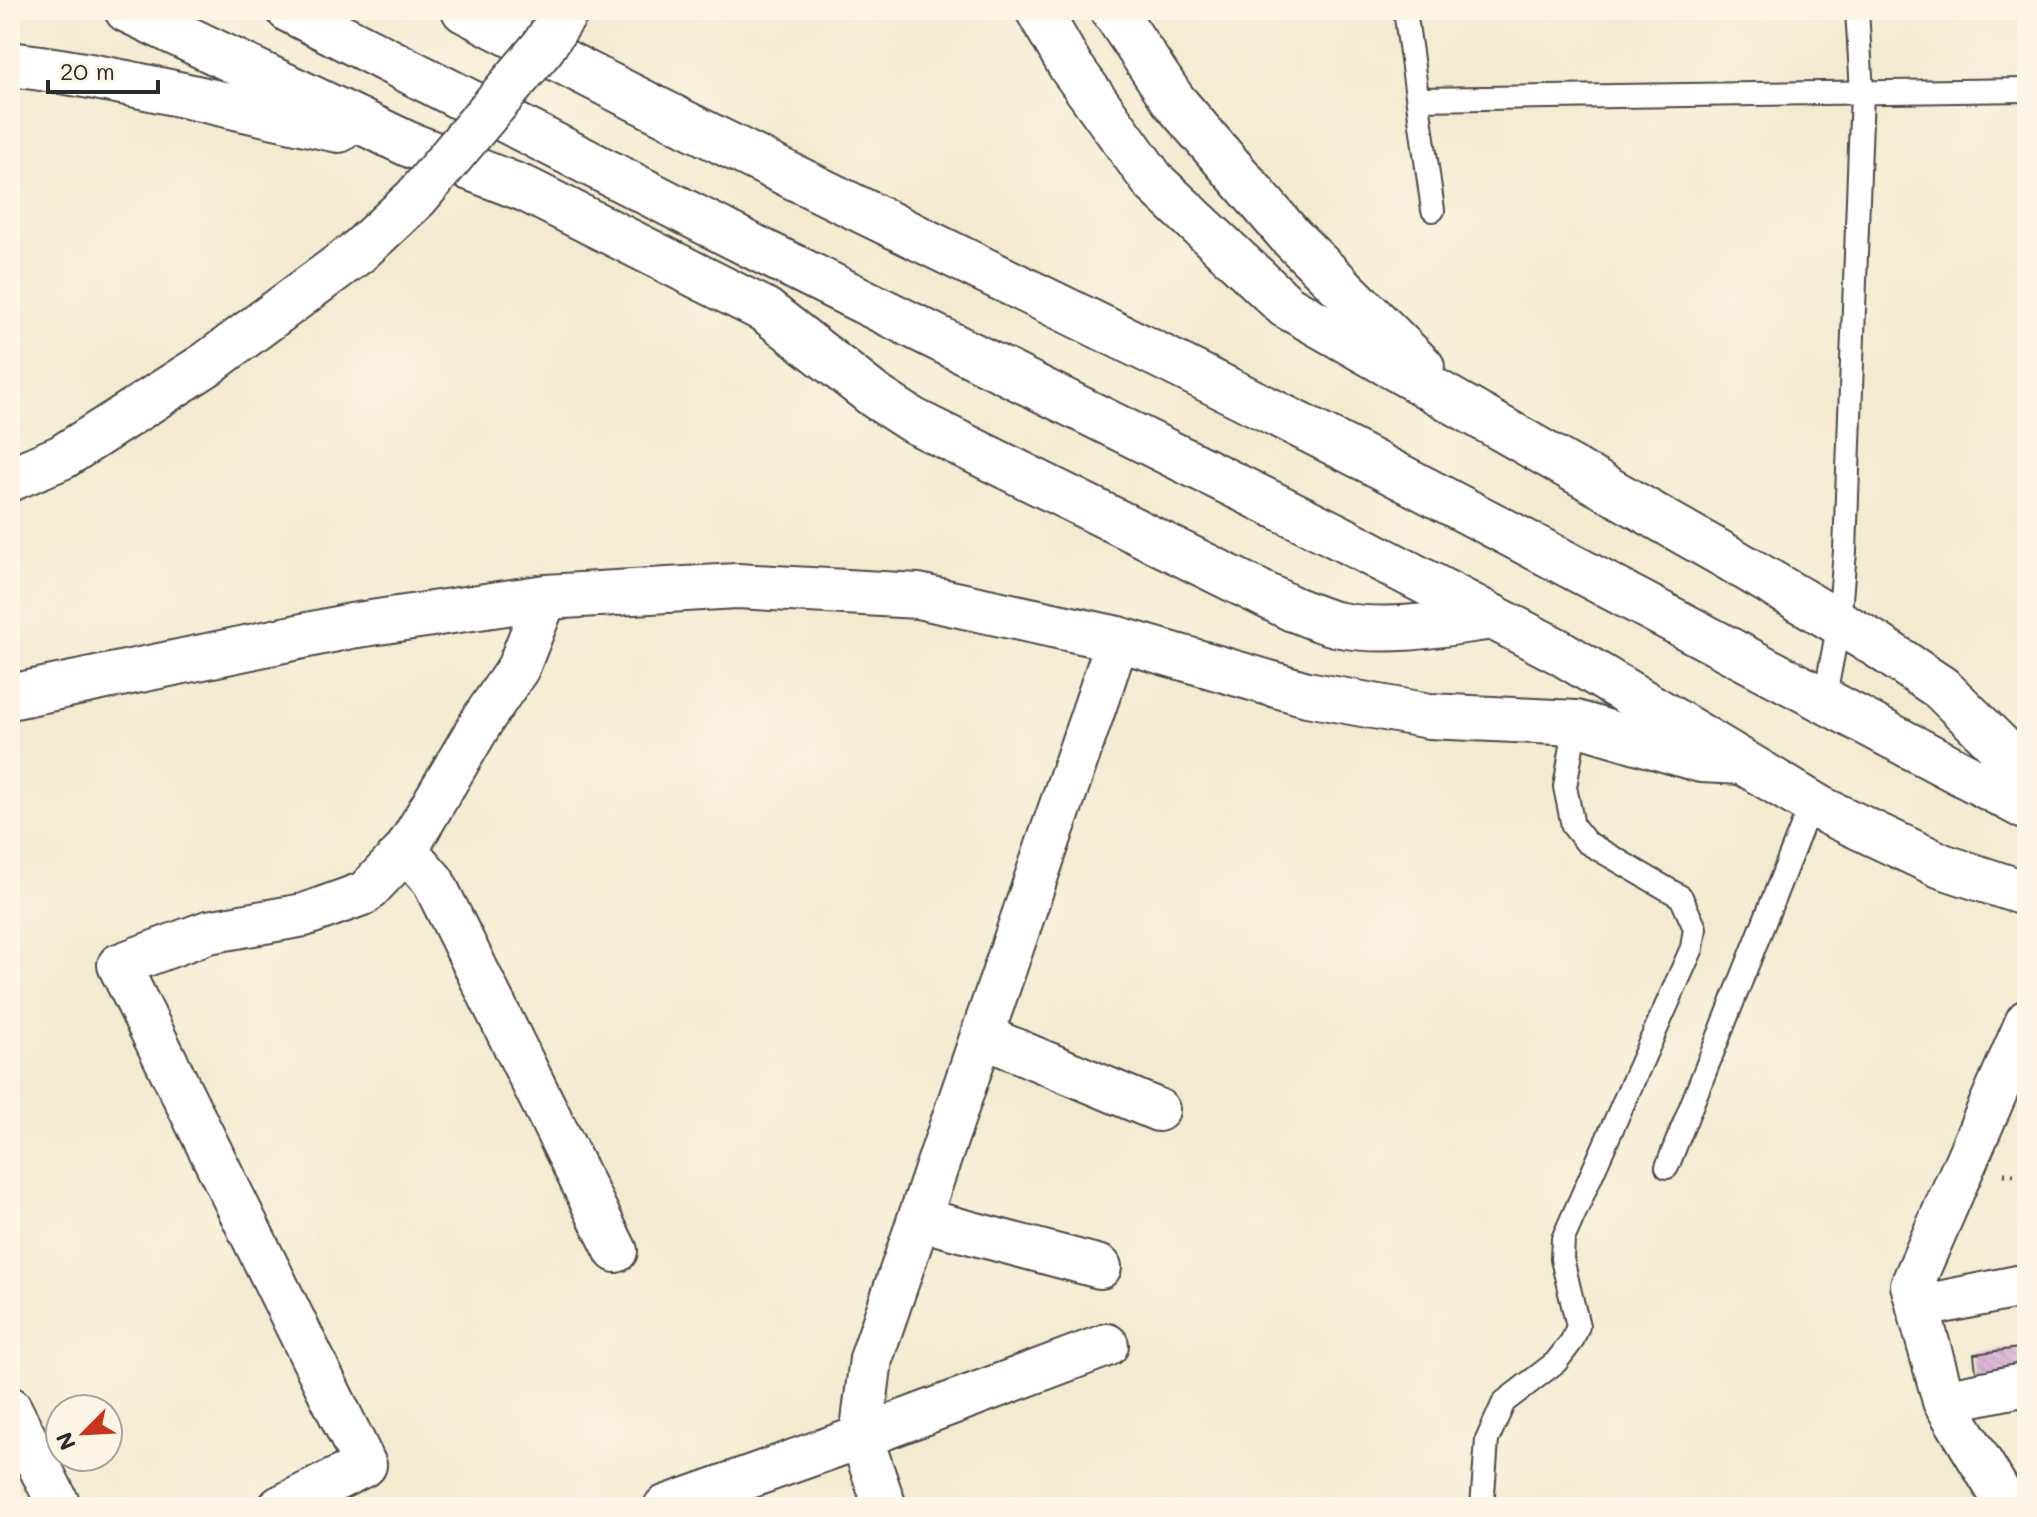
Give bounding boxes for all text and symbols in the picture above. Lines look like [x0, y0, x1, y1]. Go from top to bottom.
scale bar [48, 44, 158, 94]
text: 20 m [60, 55, 115, 86]
north arrow [44, 1393, 124, 1473]
text: N [49, 1428, 82, 1455]

